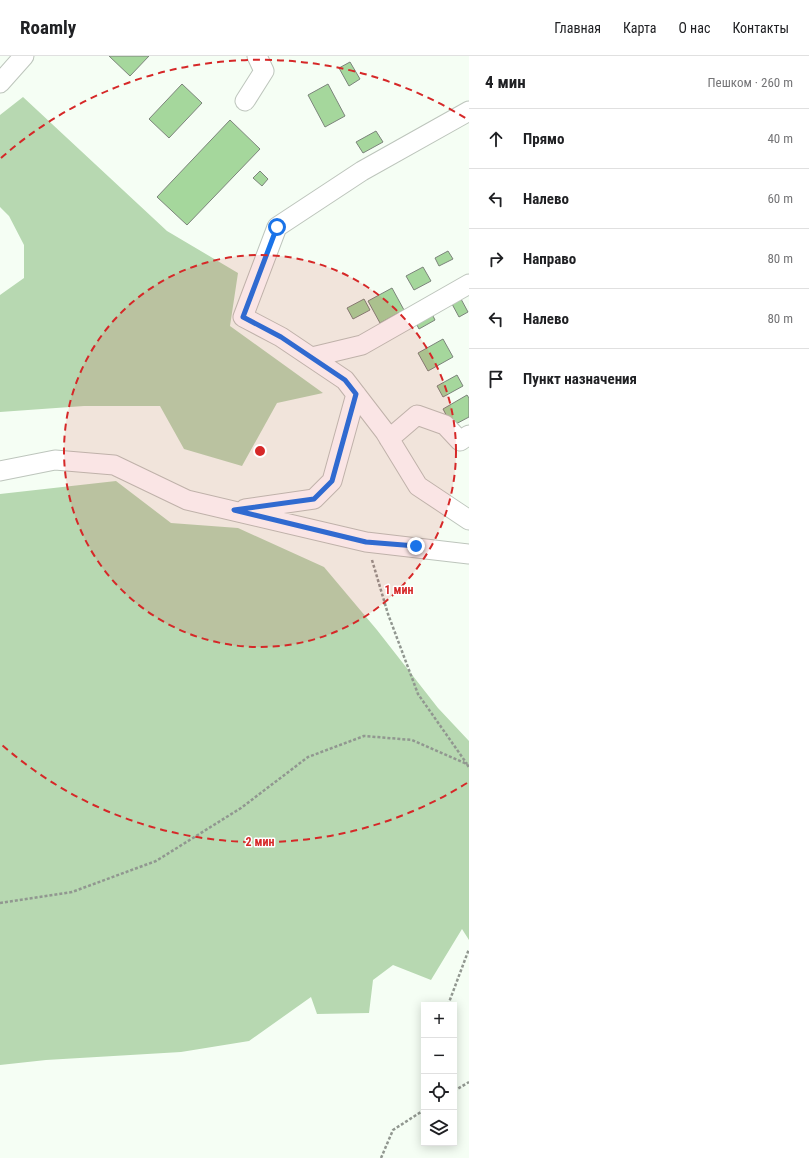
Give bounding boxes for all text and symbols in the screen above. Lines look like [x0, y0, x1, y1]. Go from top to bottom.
text: Roamly [20, 16, 76, 39]
text: Главная [554, 20, 601, 36]
text: Карта [623, 20, 656, 36]
text: О нас [678, 20, 710, 36]
text: Контакты [732, 20, 789, 36]
text: 4 мин [485, 72, 526, 92]
text: Пешком · 260 m [707, 75, 793, 90]
icon: ahead [485, 128, 507, 150]
text: Прямо [523, 130, 564, 148]
text: 40 m [767, 131, 793, 146]
icon: left [485, 188, 507, 210]
text: Налево [523, 190, 569, 208]
text: 60 m [767, 191, 793, 206]
route start [268, 218, 286, 236]
icon: right [485, 248, 507, 270]
text: Направо [523, 250, 576, 268]
text: 80 m [767, 251, 793, 266]
icon: left [485, 308, 507, 330]
text: Налево [523, 310, 569, 328]
text: 80 m [767, 311, 793, 326]
icon: arrive [485, 368, 507, 390]
text: Пункт назначения [523, 370, 637, 388]
centre of rings [253, 444, 267, 458]
route end [407, 537, 425, 555]
text: 1 мин [385, 583, 413, 597]
text: 2 мин [246, 835, 274, 849]
map controls [421, 1002, 457, 1146]
button: + [421, 1002, 457, 1038]
button: − [421, 1038, 457, 1074]
button: locate [421, 1074, 457, 1110]
button: layers [421, 1110, 457, 1146]

